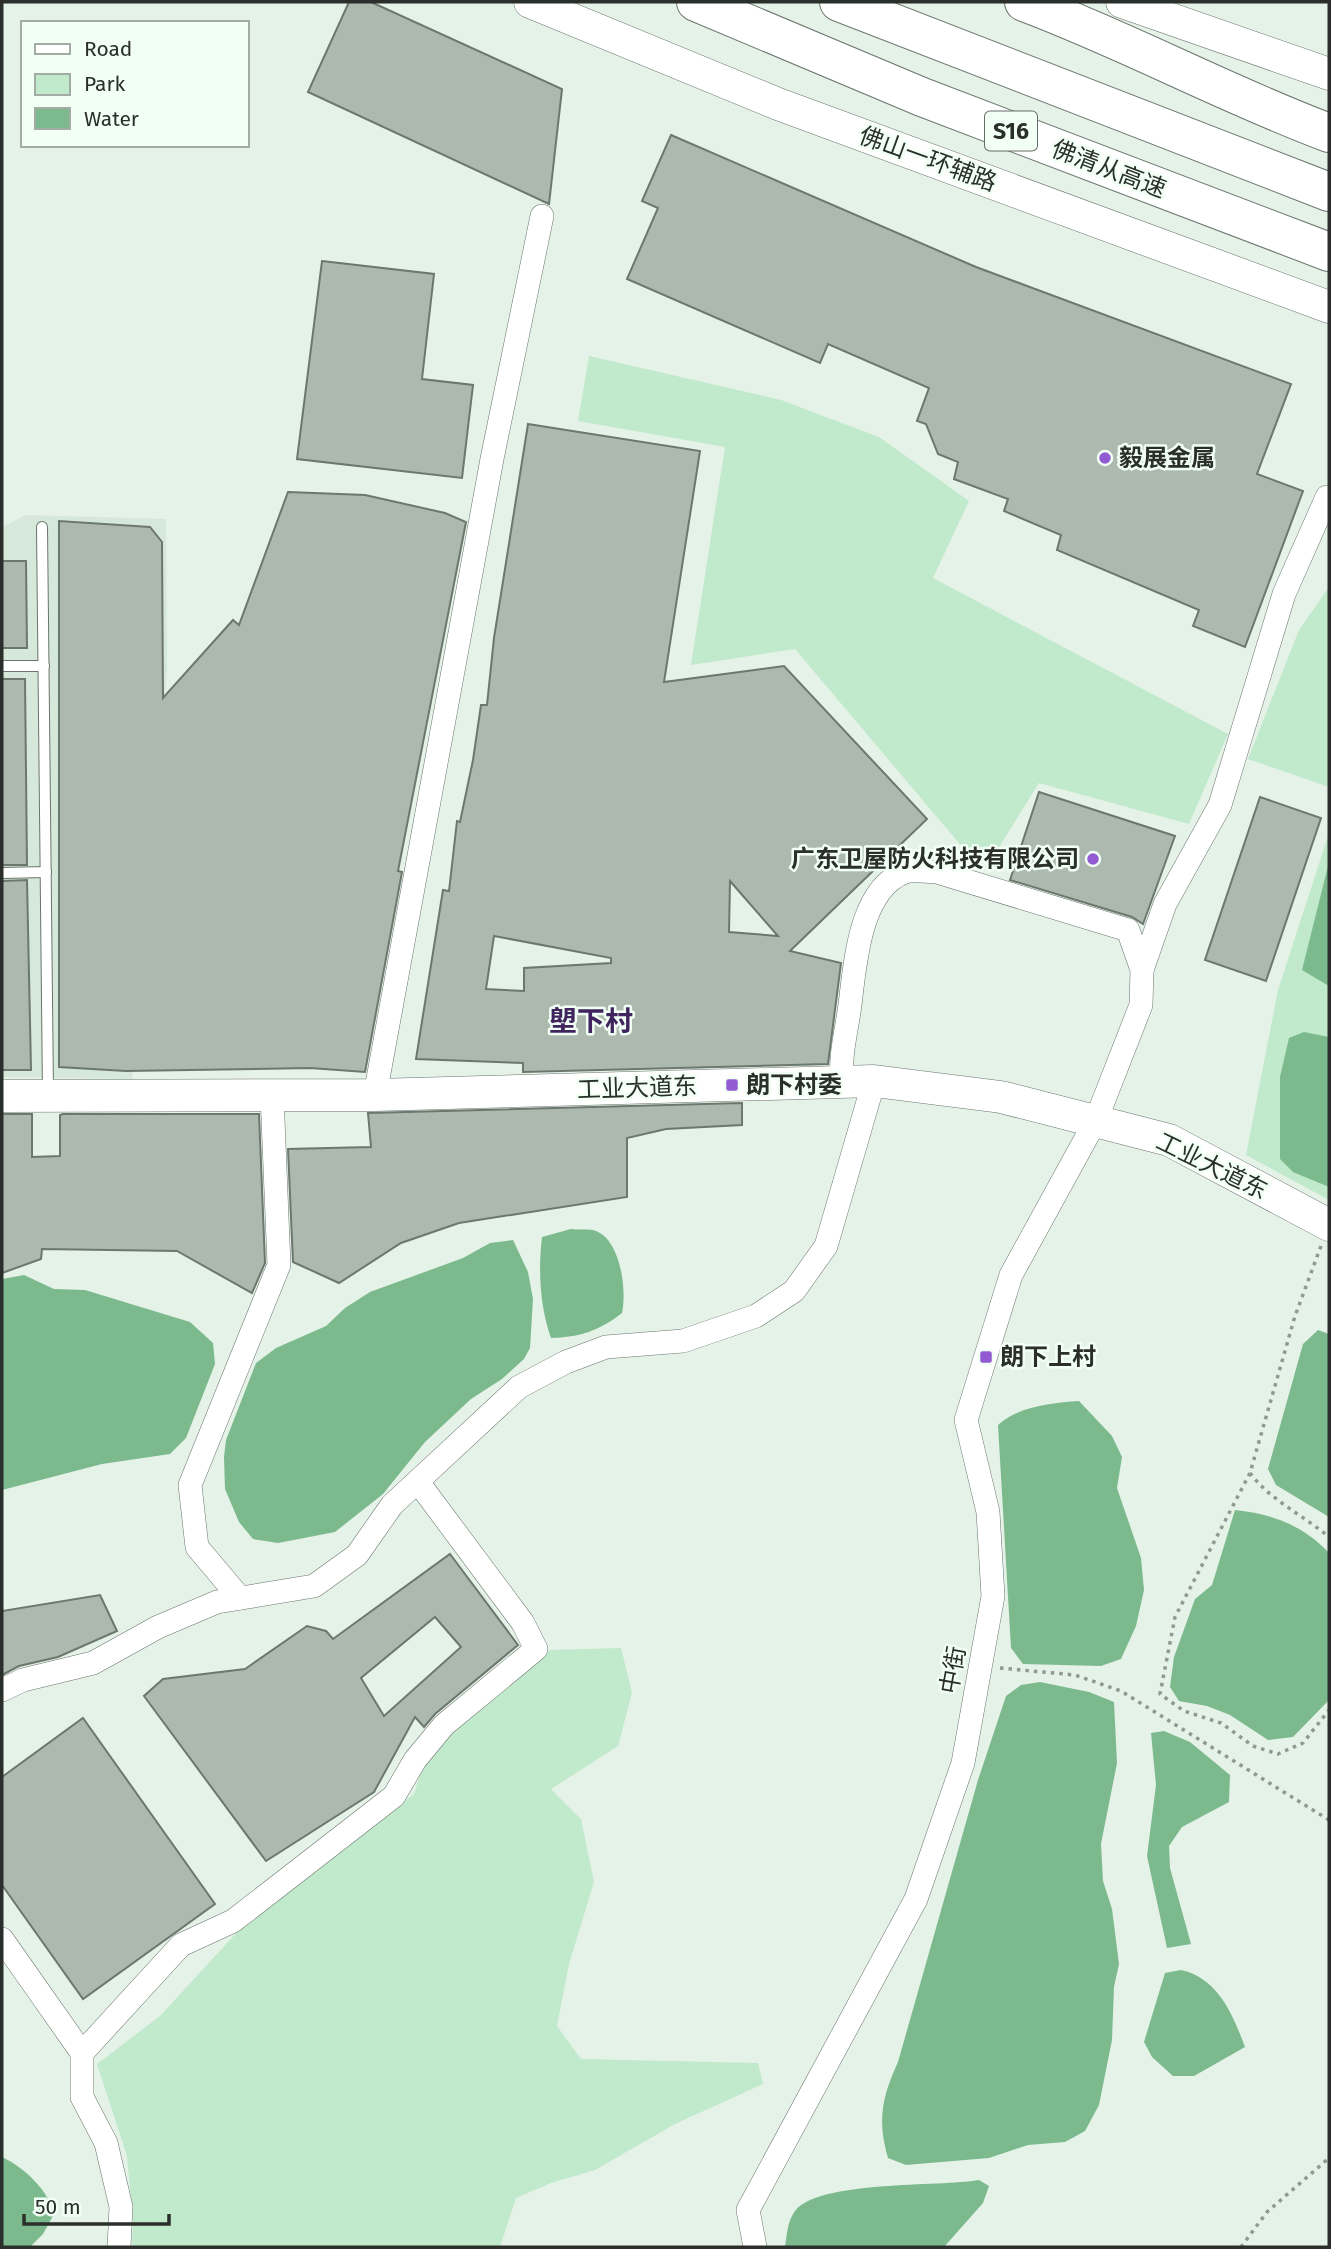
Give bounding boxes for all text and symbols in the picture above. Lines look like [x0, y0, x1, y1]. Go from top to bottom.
legend [21, 21, 248, 147]
text: Road [84, 36, 132, 62]
text: Park [84, 71, 126, 97]
text: Water [84, 106, 139, 132]
road number: S16 [985, 112, 1037, 150]
street label: 佛山一环辅路 [856, 121, 1000, 197]
street label: 佛清从高速 [1048, 134, 1170, 204]
place label: 毅展金属 [1119, 444, 1215, 472]
marker: 毅展金属 [1097, 450, 1113, 466]
place label: 广东卫屋防火科技有限公司 [791, 845, 1079, 873]
marker: 广东卫屋防火科技有限公司 [1085, 851, 1101, 867]
district label: 塱下村 [549, 1005, 633, 1038]
place label: 朗下村委 [746, 1071, 842, 1099]
street label: 工业大道东 [577, 1072, 697, 1104]
marker: 朗下村委 [724, 1077, 740, 1093]
street label: 工业大道东 [1152, 1127, 1272, 1205]
place label: 朗下上村 [1000, 1343, 1096, 1371]
marker: 朗下上村 [978, 1349, 994, 1365]
street label: 中街 [935, 1644, 971, 1696]
scale bar [24, 2182, 170, 2226]
text: 50 m [35, 2194, 81, 2220]

